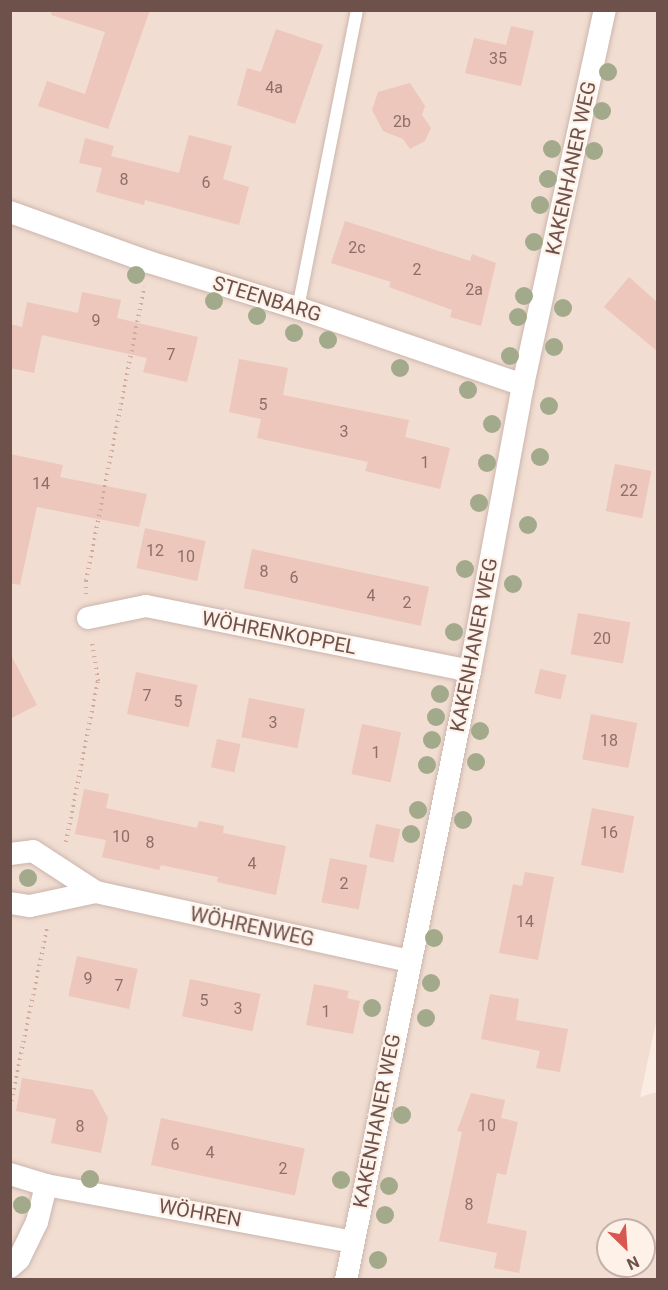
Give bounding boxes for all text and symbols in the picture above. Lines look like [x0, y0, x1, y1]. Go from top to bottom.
house number: 35 [489, 49, 507, 69]
house number: 4a [265, 78, 283, 98]
street label: KAKENHANER WEG [541, 79, 601, 257]
house number: 2b [393, 112, 411, 132]
house number: 8 [120, 170, 128, 190]
house number: 6 [202, 173, 210, 193]
house number: 2c [348, 238, 366, 258]
house number: 2 [413, 260, 421, 280]
street label: STEENBARG [210, 271, 324, 327]
house number: 2a [465, 280, 483, 300]
house number: 9 [92, 311, 100, 331]
house number: 7 [167, 345, 175, 365]
house number: 5 [259, 395, 267, 415]
house number: 3 [340, 422, 348, 442]
house number: 1 [421, 453, 429, 473]
house number: 14 [32, 474, 50, 494]
house number: 22 [620, 481, 638, 501]
house number: 12 [146, 541, 164, 561]
house number: 10 [177, 547, 195, 567]
street label: KAKENHANER WEG [445, 556, 503, 734]
house number: 8 [260, 562, 268, 582]
house number: 6 [290, 568, 298, 588]
house number: 4 [367, 586, 375, 606]
house number: 2 [403, 593, 411, 613]
street label: WÖHRENKOPPEL [200, 606, 358, 660]
house number: 20 [593, 629, 611, 649]
house number: 7 [143, 686, 151, 706]
house number: 5 [174, 692, 182, 712]
house number: 3 [269, 713, 277, 733]
house number: 18 [600, 731, 618, 751]
house number: 1 [372, 743, 380, 763]
house number: 16 [600, 823, 618, 843]
house number: 10 [112, 827, 130, 847]
house number: 8 [146, 833, 154, 853]
house number: 4 [248, 854, 256, 874]
house number: 2 [340, 874, 348, 894]
street label: WÖHRENWEG [188, 902, 316, 952]
house number: 14 [516, 912, 534, 932]
house number: 9 [84, 969, 92, 989]
house number: 7 [115, 976, 123, 996]
house number: 5 [200, 991, 208, 1011]
house number: 3 [234, 999, 242, 1019]
house number: 1 [322, 1002, 330, 1022]
street label: KAKENHANER WEG [348, 1032, 406, 1210]
house number: 10 [478, 1116, 496, 1136]
house number: 8 [76, 1117, 84, 1137]
house number: 6 [171, 1135, 179, 1155]
house number: 4 [206, 1143, 214, 1163]
house number: 2 [279, 1159, 287, 1179]
street label: WÖHREN [157, 1194, 243, 1232]
house number: 8 [465, 1195, 473, 1215]
north arrow [596, 1218, 656, 1278]
text: N [624, 1252, 642, 1274]

